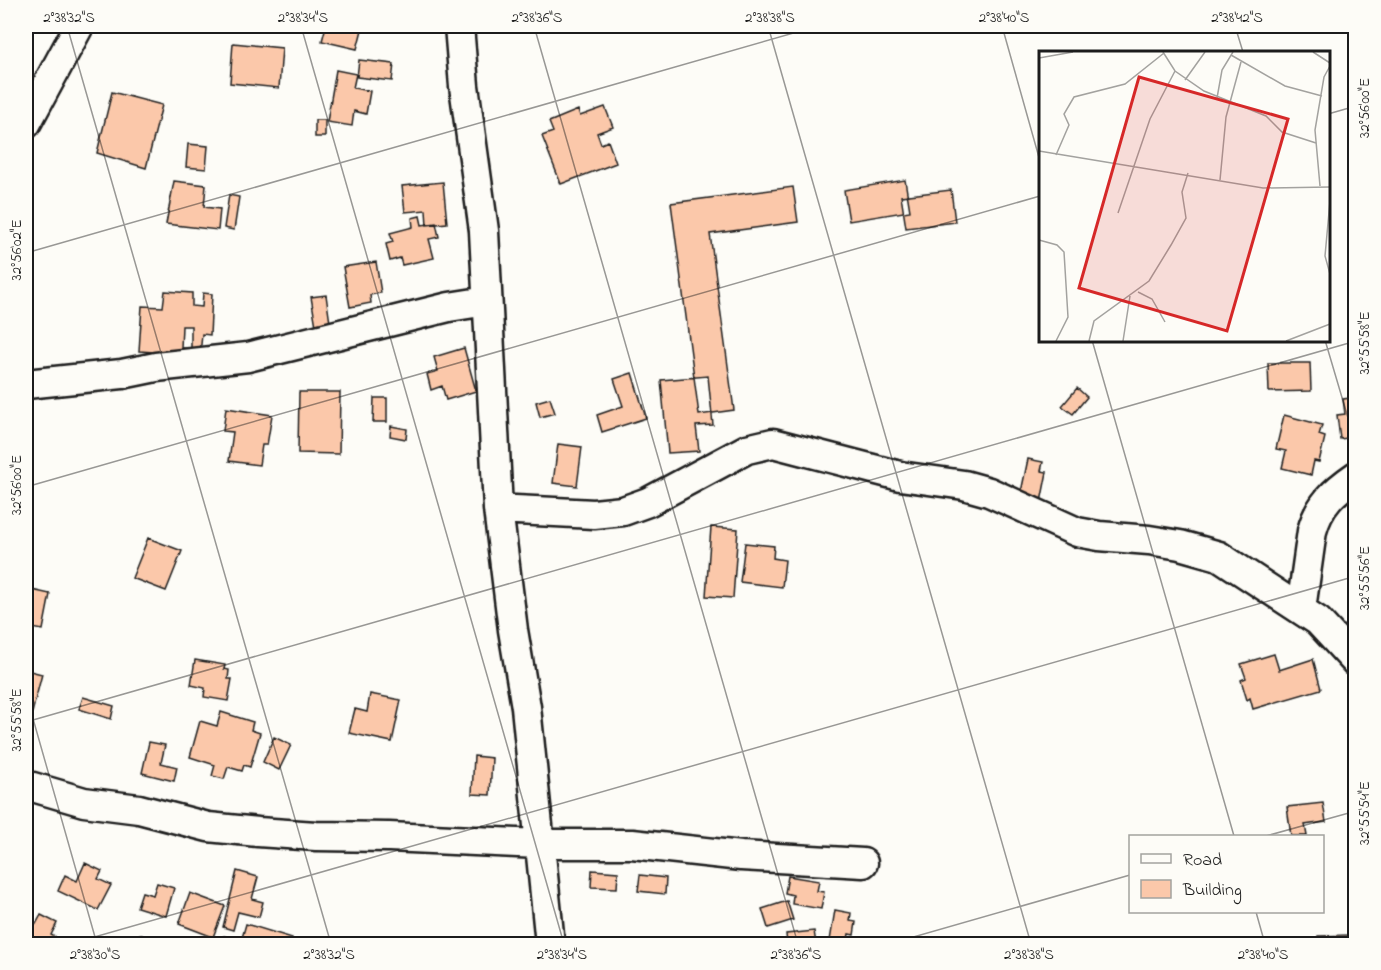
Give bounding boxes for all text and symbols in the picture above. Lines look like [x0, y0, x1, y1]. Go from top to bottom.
text: 2°38'32"S [43, 7, 95, 29]
text: 2°38'34"S [278, 7, 329, 29]
text: 2°38'36"S [512, 7, 563, 29]
text: 2°38'38"S [745, 7, 795, 29]
text: 2°38'40"S [979, 7, 1030, 29]
text: 2°38'42"S [1211, 7, 1263, 29]
inset map [1039, 51, 1330, 342]
text: 32°56'00"E [1354, 78, 1376, 138]
text: 32°56'02"E [6, 220, 28, 280]
text: 32°55'58"E [1354, 311, 1376, 375]
text: 32°56'00"E [6, 455, 28, 515]
text: 32°55'56"E [1354, 546, 1376, 610]
text: 32°55'58"E [6, 688, 28, 752]
text: 32°55'54"E [1354, 781, 1376, 845]
legend [1129, 835, 1324, 913]
text: Road [1183, 848, 1222, 874]
text: Building [1182, 878, 1242, 905]
text: 2°38'30"S [70, 944, 121, 966]
text: 2°38'32"S [303, 944, 355, 966]
text: 2°38'34"S [537, 944, 588, 966]
text: 2°38'36"S [771, 944, 822, 966]
text: 2°38'38"S [1004, 944, 1054, 966]
text: 2°38'40"S [1238, 944, 1289, 966]

